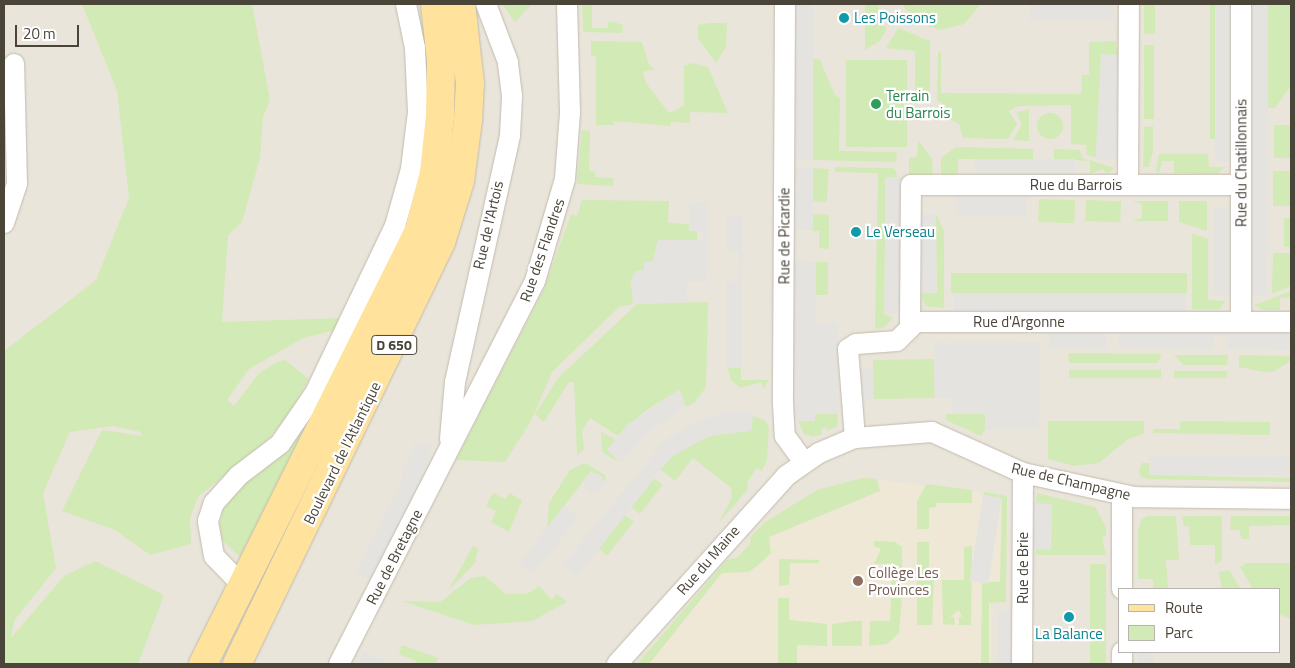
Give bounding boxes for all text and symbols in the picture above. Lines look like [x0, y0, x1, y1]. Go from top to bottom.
place label: Les Poissons [854, 9, 936, 27]
marker: Les Poissons [838, 12, 850, 24]
scale bar [18, 15, 81, 47]
text: 20 m [23, 22, 56, 45]
place label: Terrain du Barrois [886, 86, 950, 121]
marker: Terrain du Barrois [870, 98, 882, 110]
street label: Rue du Chatillonnais [1232, 99, 1250, 227]
street label: Rue du Barrois [1030, 176, 1122, 194]
street label: Rue de l'Artois [469, 179, 507, 271]
street label: Rue de Picardie [775, 188, 793, 284]
street label: Rue des Flandres [516, 196, 568, 304]
place label: Le Verseau [866, 223, 935, 241]
marker: Le Verseau [850, 226, 862, 238]
street label: Rue d'Argonne [973, 313, 1065, 331]
road number: D 650 [370, 334, 418, 356]
street label: Boulevard de l'Atlantique [300, 379, 384, 527]
street label: Rue de Champagne [1010, 459, 1132, 503]
street label: Rue de Bretagne [362, 506, 426, 608]
street label: Rue du Maine [673, 522, 743, 598]
street label: Rue de Brie [1014, 532, 1032, 604]
place label: Collège Les Provinces [868, 563, 939, 598]
marker: Collège Les Provinces [852, 575, 864, 587]
legend [1118, 588, 1280, 653]
text: Route [1165, 596, 1203, 619]
marker: La Balance [1063, 611, 1075, 623]
text: Parc [1165, 621, 1193, 644]
place label: La Balance [1035, 625, 1103, 643]

